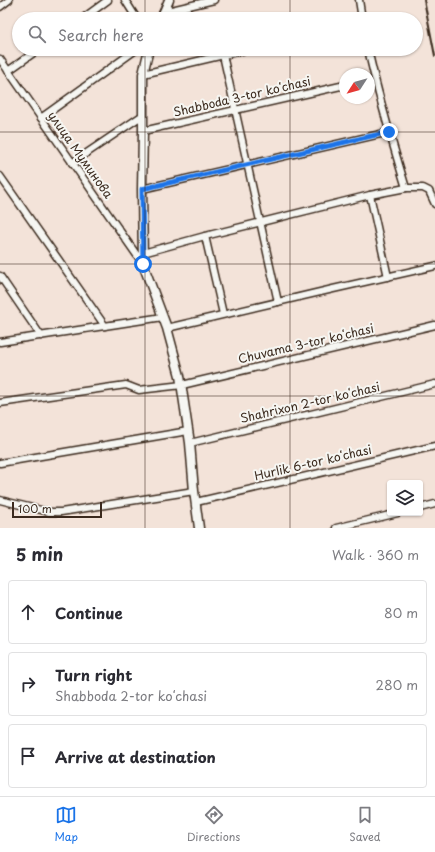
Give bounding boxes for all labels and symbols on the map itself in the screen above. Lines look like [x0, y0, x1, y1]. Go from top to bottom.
north arrow [339, 68, 375, 104]
street label: Shabboda 3-tor koʻchasi [171, 71, 312, 121]
street label: улица Муминова [44, 107, 118, 202]
route end [380, 123, 398, 141]
route start [134, 255, 152, 273]
street label: Chuvama 3-tor koʻchasi [236, 319, 375, 367]
street label: Shahrixon 2-tor koʻchasi [238, 377, 382, 427]
street label: Hurlik 6-tor koʻchasi [252, 440, 373, 484]
scale bar [12, 500, 102, 519]

